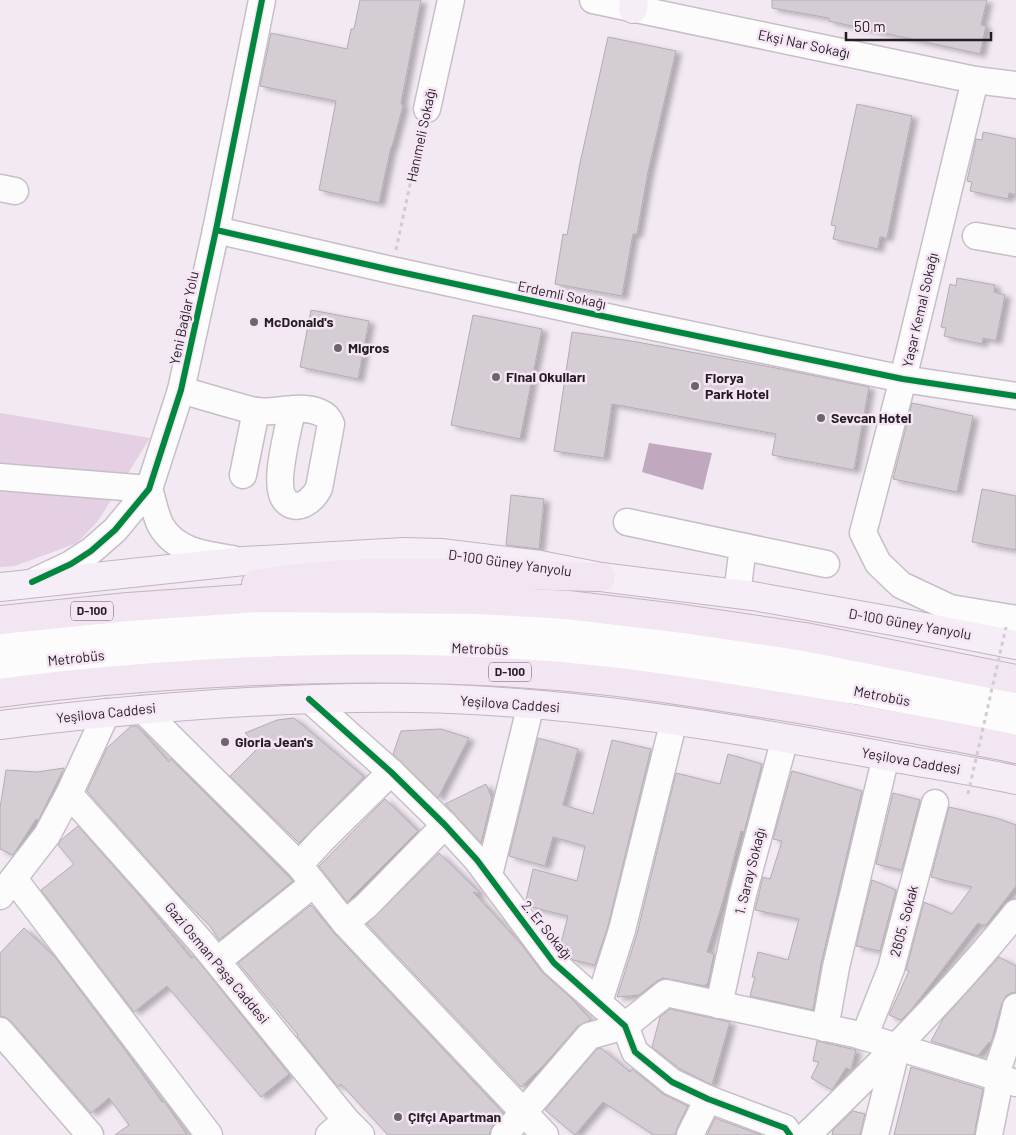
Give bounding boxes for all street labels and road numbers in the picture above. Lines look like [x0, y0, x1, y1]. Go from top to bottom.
street label: Ekşi Nar Sokağı [757, 25, 852, 62]
street label: Hanımeli Sokağı [402, 86, 439, 183]
street label: Yaşar Kemal Sokağı [898, 251, 941, 369]
street label: Yeni Bağlar Yolu [165, 269, 202, 366]
street label: Erdemli Sokağı [516, 277, 608, 312]
street label: D-100 Güney Yanyolu [447, 545, 573, 580]
road number: D-100 [71, 602, 113, 620]
street label: D-100 Güney Yanyolu [847, 604, 973, 643]
street label: Metrobüs [451, 639, 509, 658]
street label: Metrobüs [47, 646, 105, 669]
road number: D-100 [489, 662, 531, 682]
street label: Metrobüs [852, 682, 912, 709]
street label: Yeşilova Caddesi [459, 692, 561, 715]
street label: Yeşilova Caddesi [55, 699, 157, 726]
street label: Yeşilova Caddesi [860, 743, 962, 778]
street label: 1. Saray Sokağı [731, 826, 768, 916]
street label: 2605. Sokak [886, 883, 921, 959]
street label: 2. Er Sokağı [518, 897, 576, 963]
street label: Gazi Osman Paşa Caddesi [162, 898, 273, 1027]

